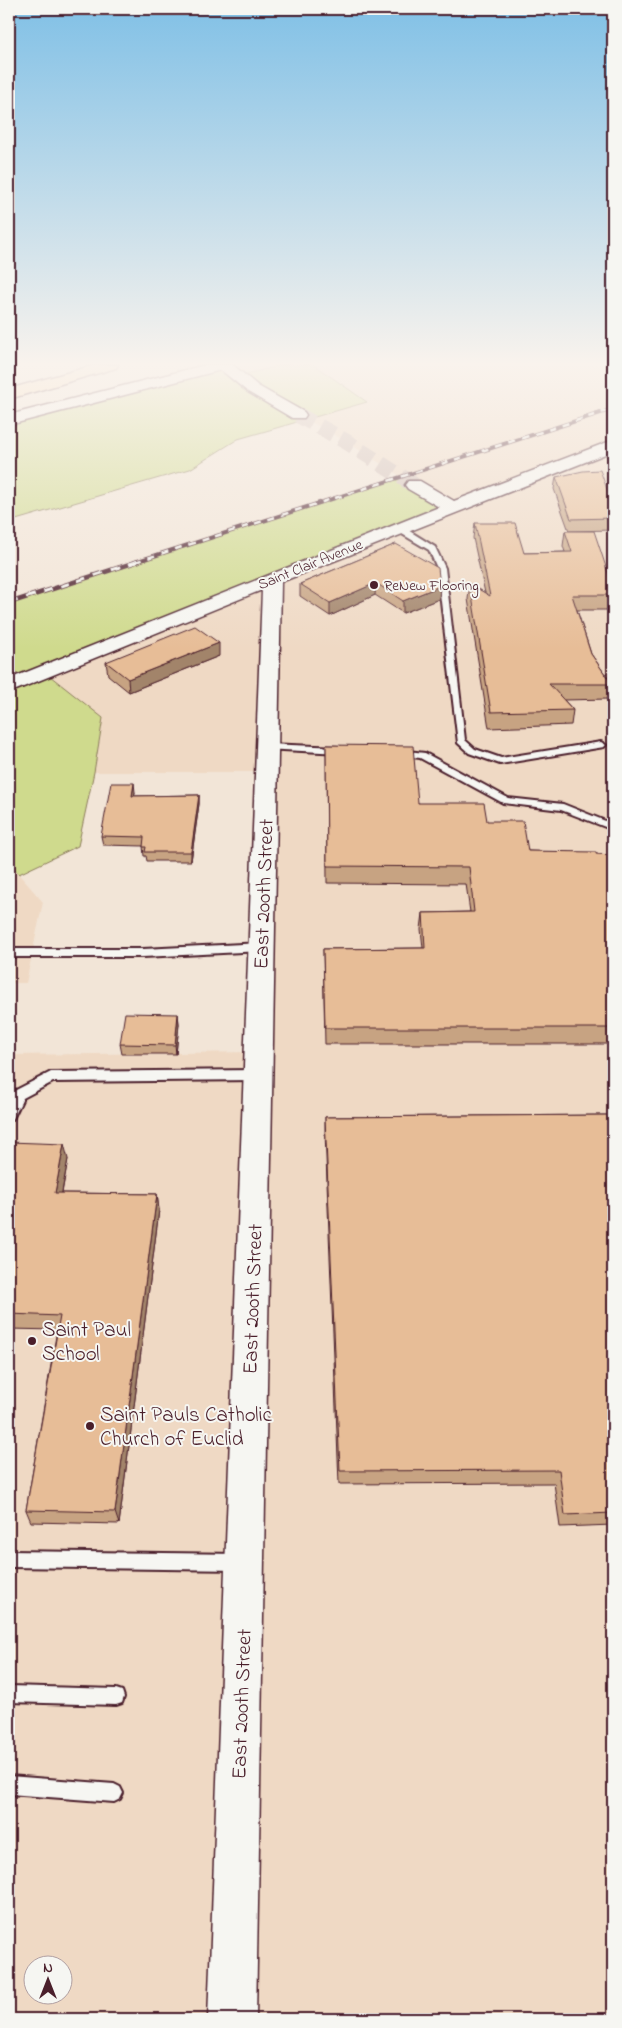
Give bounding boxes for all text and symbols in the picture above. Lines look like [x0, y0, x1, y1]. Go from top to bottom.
street label: Saint Clair Avenue [255, 534, 366, 596]
place label: ReNew Flooring [384, 575, 479, 598]
marker: ReNew Flooring [368, 579, 380, 591]
street label: East 200th Street [247, 818, 283, 970]
street label: East 200th Street [236, 1223, 272, 1375]
place label: Saint Paul School [42, 1316, 131, 1370]
marker: Saint Paul School [26, 1335, 38, 1347]
place label: Saint Pauls Catholic Church of Euclid [100, 1401, 272, 1455]
marker: Saint Pauls Catholic Church of Euclid [84, 1420, 96, 1432]
street label: East 200th Street [225, 1628, 261, 1780]
north arrow [22, 1956, 72, 2006]
text: N [43, 1958, 53, 1979]

